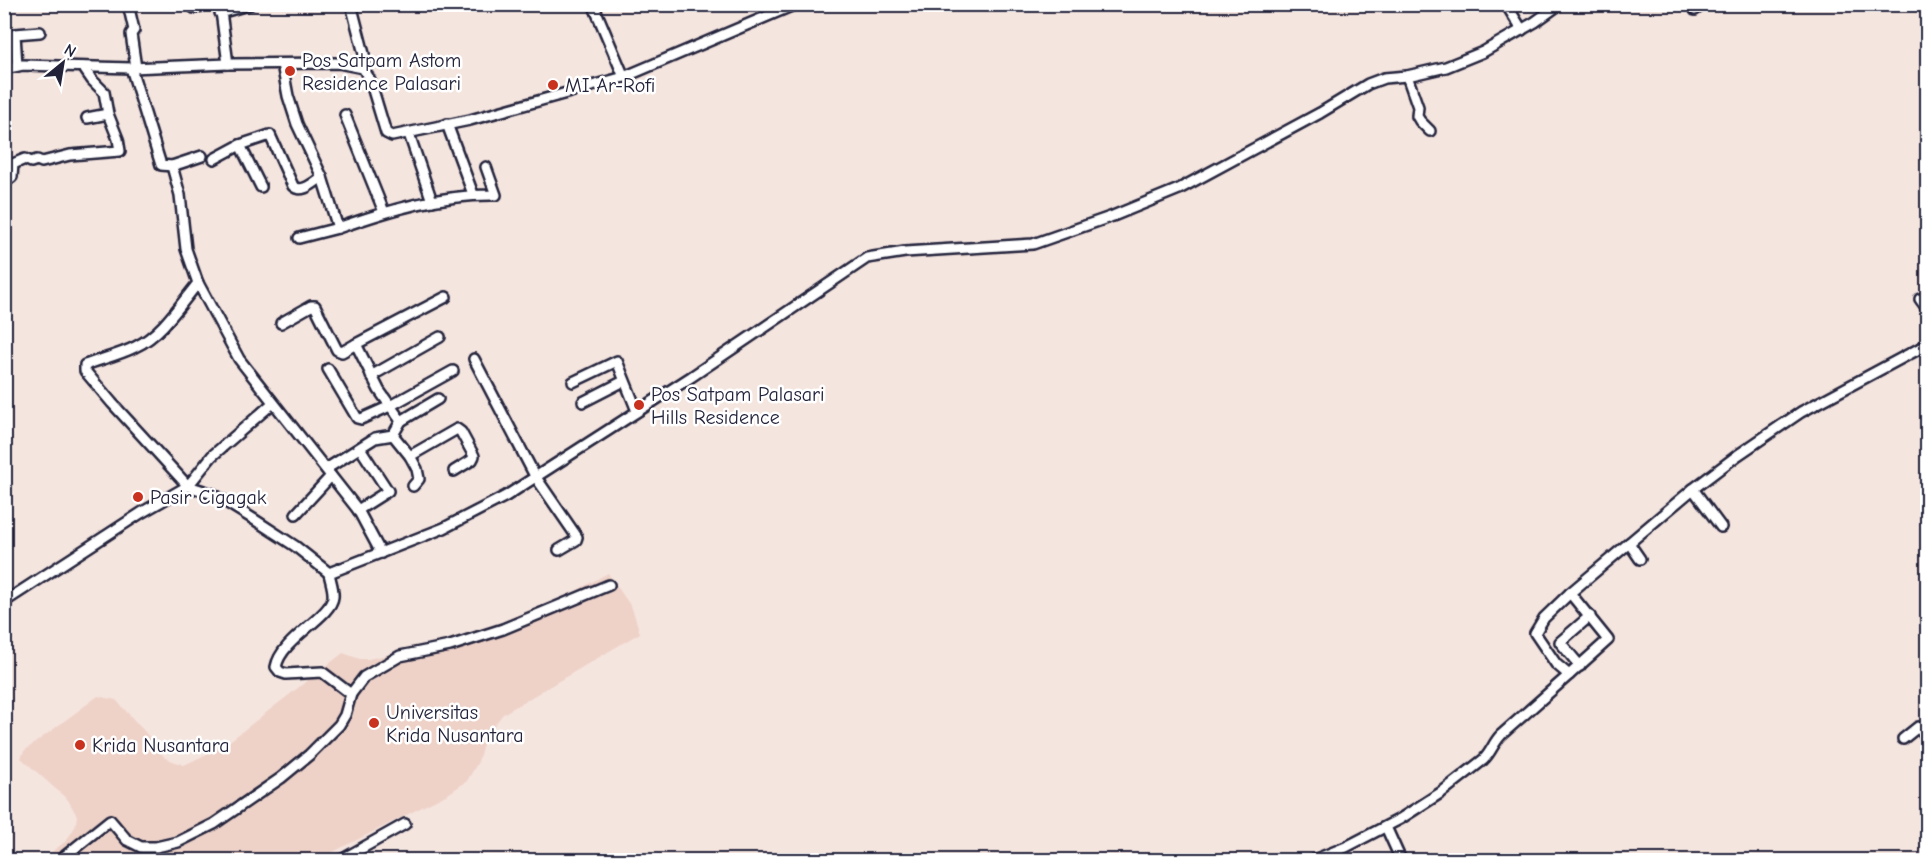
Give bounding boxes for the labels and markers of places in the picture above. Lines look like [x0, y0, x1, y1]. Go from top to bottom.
place label: Pos Satpam Astom Residence Palasari [302, 49, 461, 95]
marker: Pos Satpam Astom Residence Palasari [283, 64, 297, 78]
place label: MI Ar-Rofi [565, 74, 655, 97]
marker: MI Ar-Rofi [546, 78, 560, 92]
place label: Pos Satpam Palasari Hills Residence [651, 383, 824, 429]
marker: Pos Satpam Palasari Hills Residence [632, 398, 646, 412]
place label: Pasir Cigagak [150, 486, 267, 509]
marker: Pasir Cigagak [131, 490, 145, 504]
place label: Universitas Krida Nusantara [386, 701, 524, 747]
marker: Universitas Krida Nusantara [367, 716, 381, 730]
place label: Krida Nusantara [92, 734, 230, 757]
marker: Krida Nusantara [73, 738, 87, 752]

